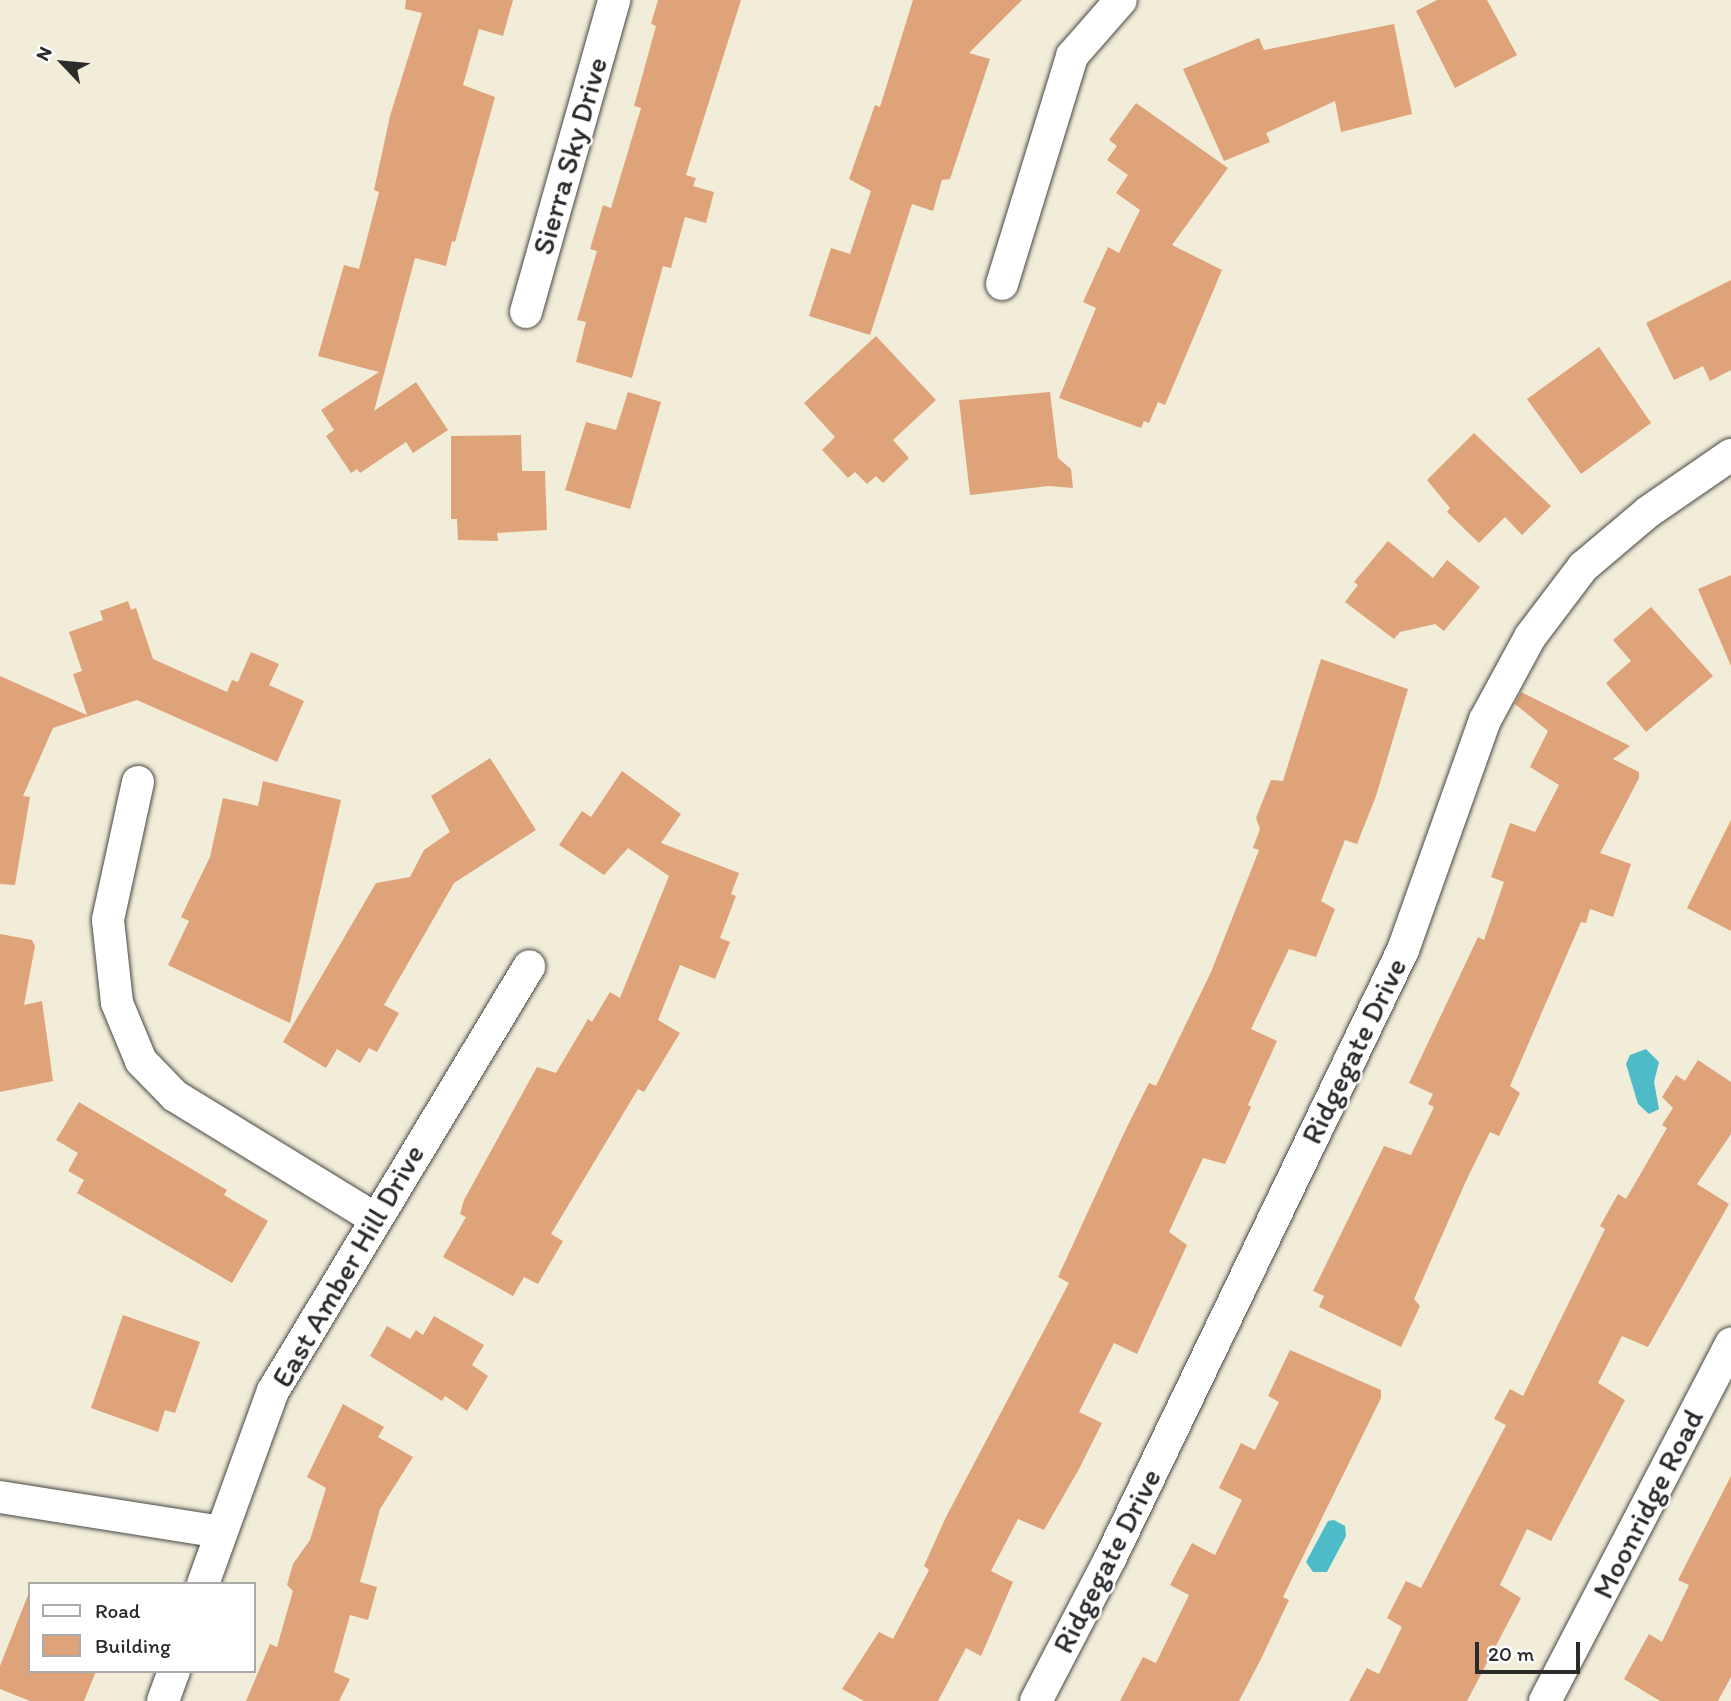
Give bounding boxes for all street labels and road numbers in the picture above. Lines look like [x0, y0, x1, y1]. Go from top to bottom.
street label: Sierra Sky Drive [524, 52, 616, 260]
street label: Ridgegate Drive [1293, 952, 1415, 1150]
street label: East Amber Hill Drive [263, 1137, 433, 1395]
street label: Moonridge Road [1585, 1403, 1711, 1605]
street label: Ridgegate Drive [1045, 1463, 1169, 1659]

